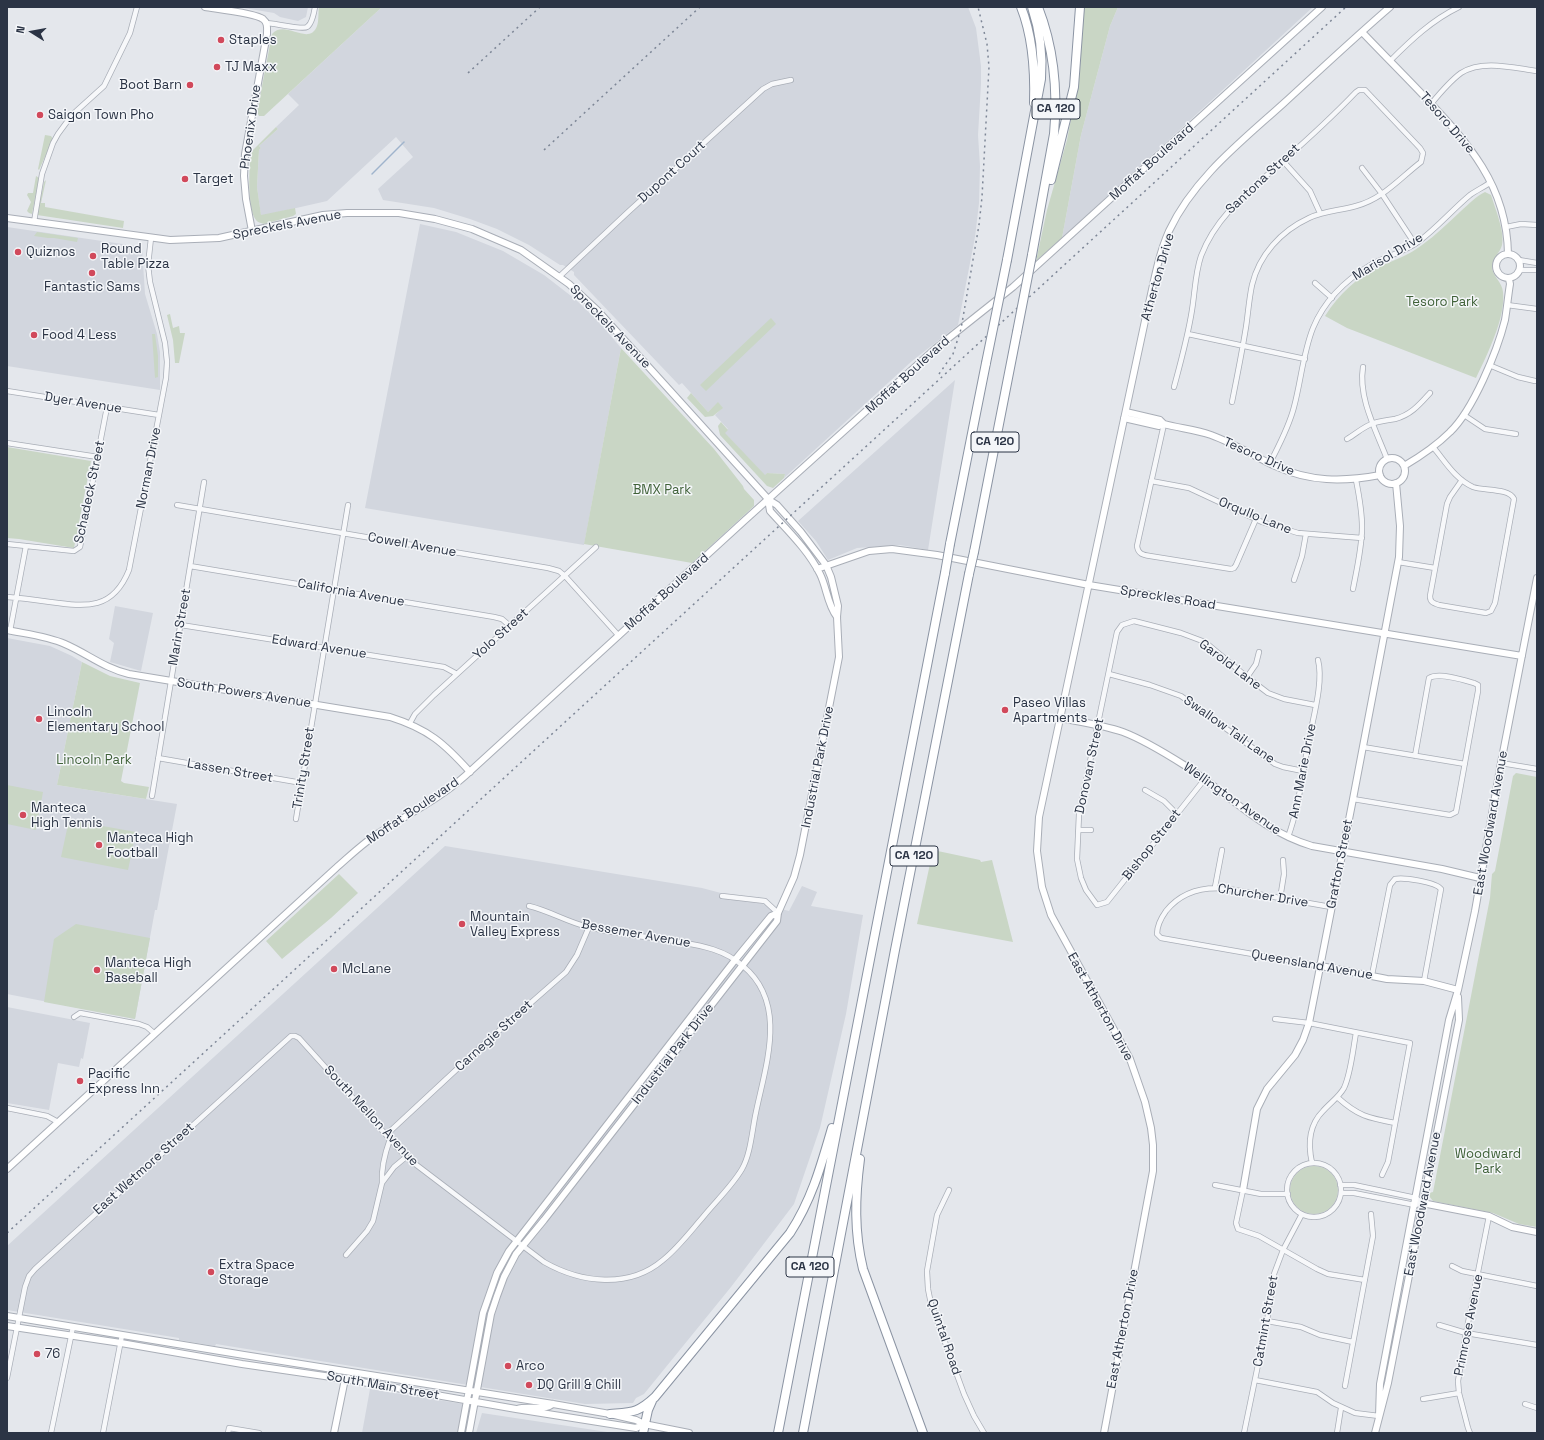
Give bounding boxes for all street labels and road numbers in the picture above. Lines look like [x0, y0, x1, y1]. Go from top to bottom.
street label: Phoenix Drive [237, 84, 265, 170]
street label: Tesoro Drive [1416, 89, 1478, 157]
road number: CA 120 [1032, 99, 1080, 119]
street label: Moffat Boulevard [1107, 120, 1197, 204]
street label: Dupont Court [635, 138, 709, 206]
street label: Santona Street [1223, 141, 1303, 217]
street label: Spreckels Avenue [231, 207, 343, 243]
street label: Marisol Drive [1350, 230, 1426, 284]
street label: Atherton Drive [1138, 231, 1178, 323]
street label: Spreckels Avenue [566, 282, 654, 372]
street label: Moffat Boulevard [863, 333, 953, 417]
street label: Dyer Avenue [43, 389, 123, 417]
street label: Norman Drive [133, 426, 165, 510]
road number: CA 120 [971, 432, 1019, 452]
street label: Tesoro Drive [1221, 434, 1297, 480]
street label: Schadeck Street [71, 439, 109, 545]
street label: Orqullo Lane [1216, 494, 1294, 538]
street label: Cowell Avenue [366, 530, 458, 560]
street label: Moffat Boulevard [622, 550, 712, 634]
street label: California Avenue [296, 576, 406, 610]
street label: Spreckles Road [1119, 583, 1217, 613]
street label: Marin Street [166, 587, 194, 667]
street label: Yolo Street [470, 605, 532, 663]
street label: Edward Avenue [270, 632, 368, 662]
street label: Garold Lane [1196, 637, 1264, 693]
street label: South Powers Avenue [176, 675, 312, 711]
street label: Swallow Tail Lane [1180, 693, 1278, 767]
street label: Industrial Park Drive [799, 705, 837, 829]
street label: Donovan Street [1072, 717, 1108, 815]
street label: Ann Marie Drive [1286, 722, 1320, 820]
street label: Trinity Street [290, 726, 318, 810]
street label: East Woodward Avenue [1471, 750, 1511, 896]
street label: Lassen Street [186, 756, 274, 786]
street label: Wellington Avenue [1180, 759, 1284, 839]
street label: Moffat Boulevard [364, 774, 462, 848]
street label: Bishop Street [1119, 806, 1185, 884]
street label: Grafton Street [1324, 818, 1356, 910]
road number: CA 120 [890, 846, 938, 866]
street label: Churcher Drive [1217, 881, 1309, 911]
street label: Bessemer Avenue [580, 917, 692, 951]
street label: Queensland Avenue [1250, 947, 1374, 983]
street label: East Atherton Drive [1064, 950, 1136, 1064]
street label: Carnegie Street [452, 997, 536, 1075]
street label: Industrial Park Drive [629, 1000, 717, 1108]
street label: South Mellon Avenue [320, 1062, 422, 1170]
street label: East Wetmore Street [90, 1120, 198, 1218]
street label: East Woodward Avenue [1401, 1131, 1445, 1277]
road number: CA 120 [786, 1257, 834, 1277]
street label: East Atherton Drive [1104, 1268, 1142, 1390]
street label: Primrose Avenue [1451, 1273, 1487, 1377]
street label: Catmint Street [1250, 1274, 1282, 1368]
street label: Quintal Road [924, 1297, 964, 1377]
street label: South Main Street [325, 1368, 441, 1404]

